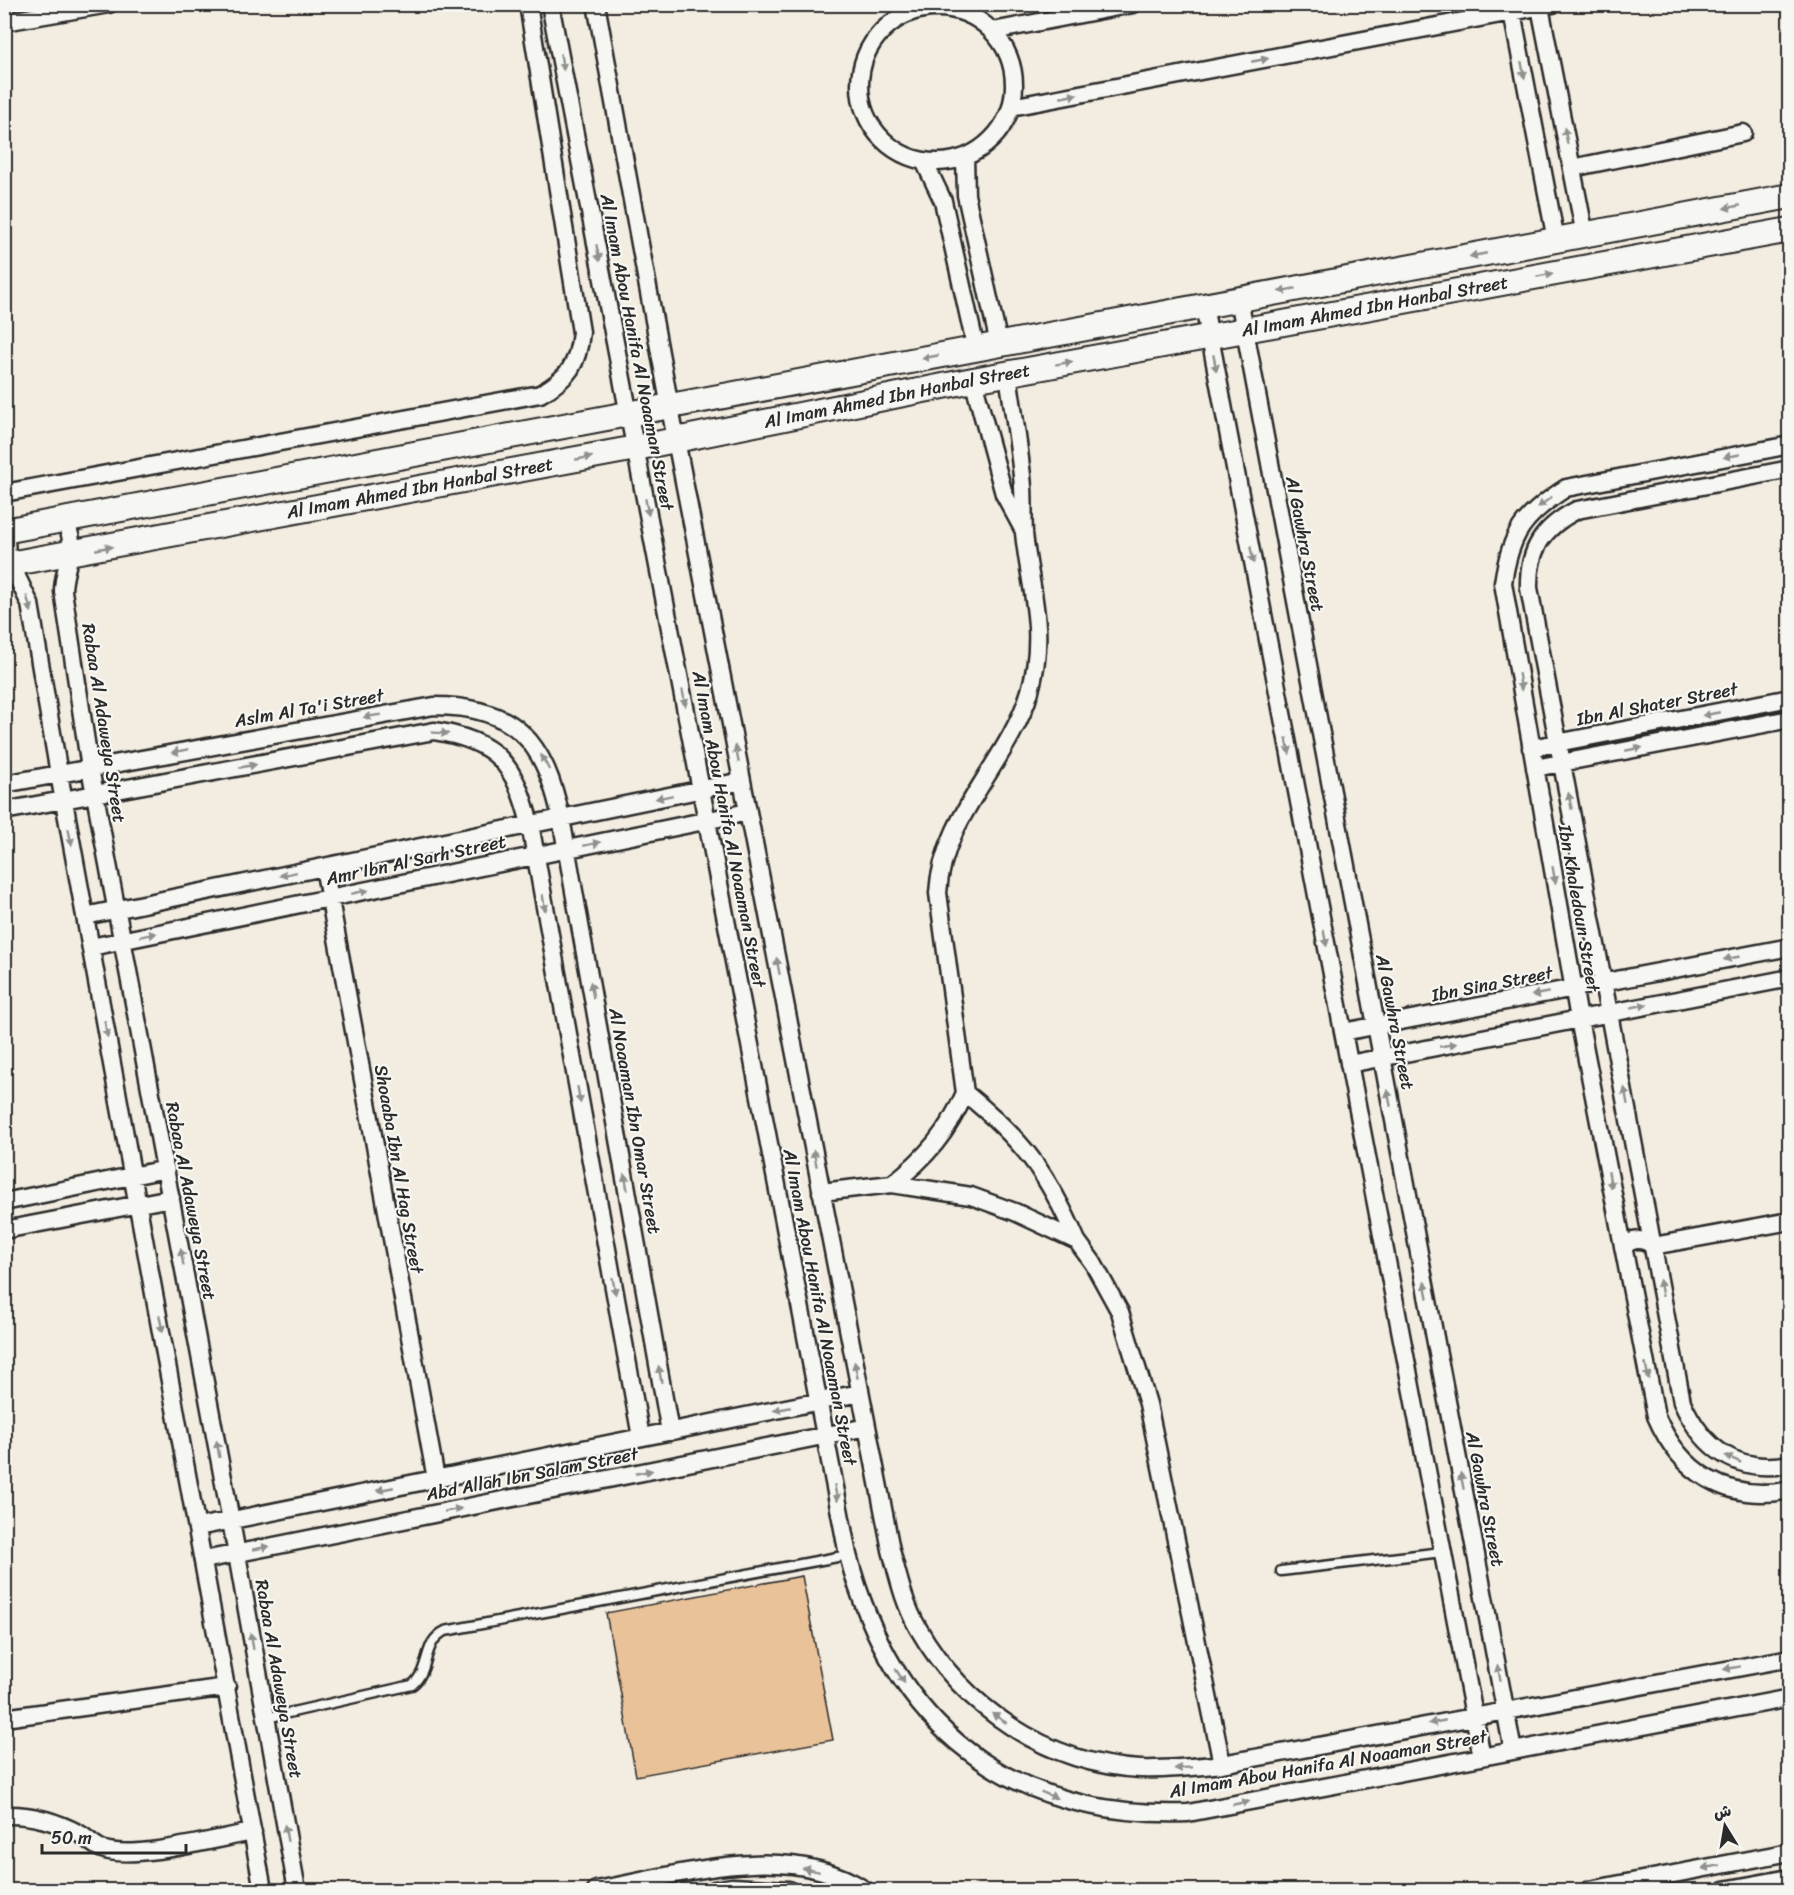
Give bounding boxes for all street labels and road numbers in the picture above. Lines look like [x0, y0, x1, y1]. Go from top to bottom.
street label: Al Imam Abou Hanifa Al Noaaman Street [590, 190, 684, 514]
street label: Al Imam Ahmed Ibn Hanbal Street [1238, 266, 1511, 347]
street label: Al Imam Ahmed Ibn Hanbal Street [760, 354, 1033, 438]
street label: Al Imam Ahmed Ibn Hanbal Street [283, 448, 556, 529]
street label: Al Gawhra Street [1276, 473, 1334, 615]
street label: Rabaa Al Adaweya Street [72, 621, 136, 825]
street label: Al Imam Abou Hanifa Al Noaaman Street [682, 667, 776, 991]
street label: Ibn Al Shater Street [1573, 673, 1741, 736]
street label: Aslm Al Ta'i Street [231, 679, 387, 737]
street label: Ibn Khaledoun Street [1548, 821, 1610, 995]
street label: Amr Ibn Al Sarh Street [322, 825, 509, 895]
street label: Al Gawhra Street [1366, 951, 1424, 1093]
street label: Ibn Sina Street [1428, 956, 1556, 1012]
street label: Al Noaaman Ibn Omar Street [599, 1004, 671, 1237]
street label: Shoaaba Ibn Al Hag Street [365, 1062, 433, 1277]
street label: Rabaa Al Adaweya Street [156, 1099, 226, 1303]
street label: Al Imam Abou Hanifa Al Noaaman Street [773, 1145, 867, 1469]
street label: Al Gawhra Street [1456, 1428, 1514, 1570]
street label: Abd Allah Ibn Salam Street [422, 1438, 641, 1510]
street label: Rabaa Al Adaweya Street [246, 1577, 312, 1781]
street label: Al Imam Abou Hanifa Al Noaaman Street [1166, 1720, 1490, 1808]

